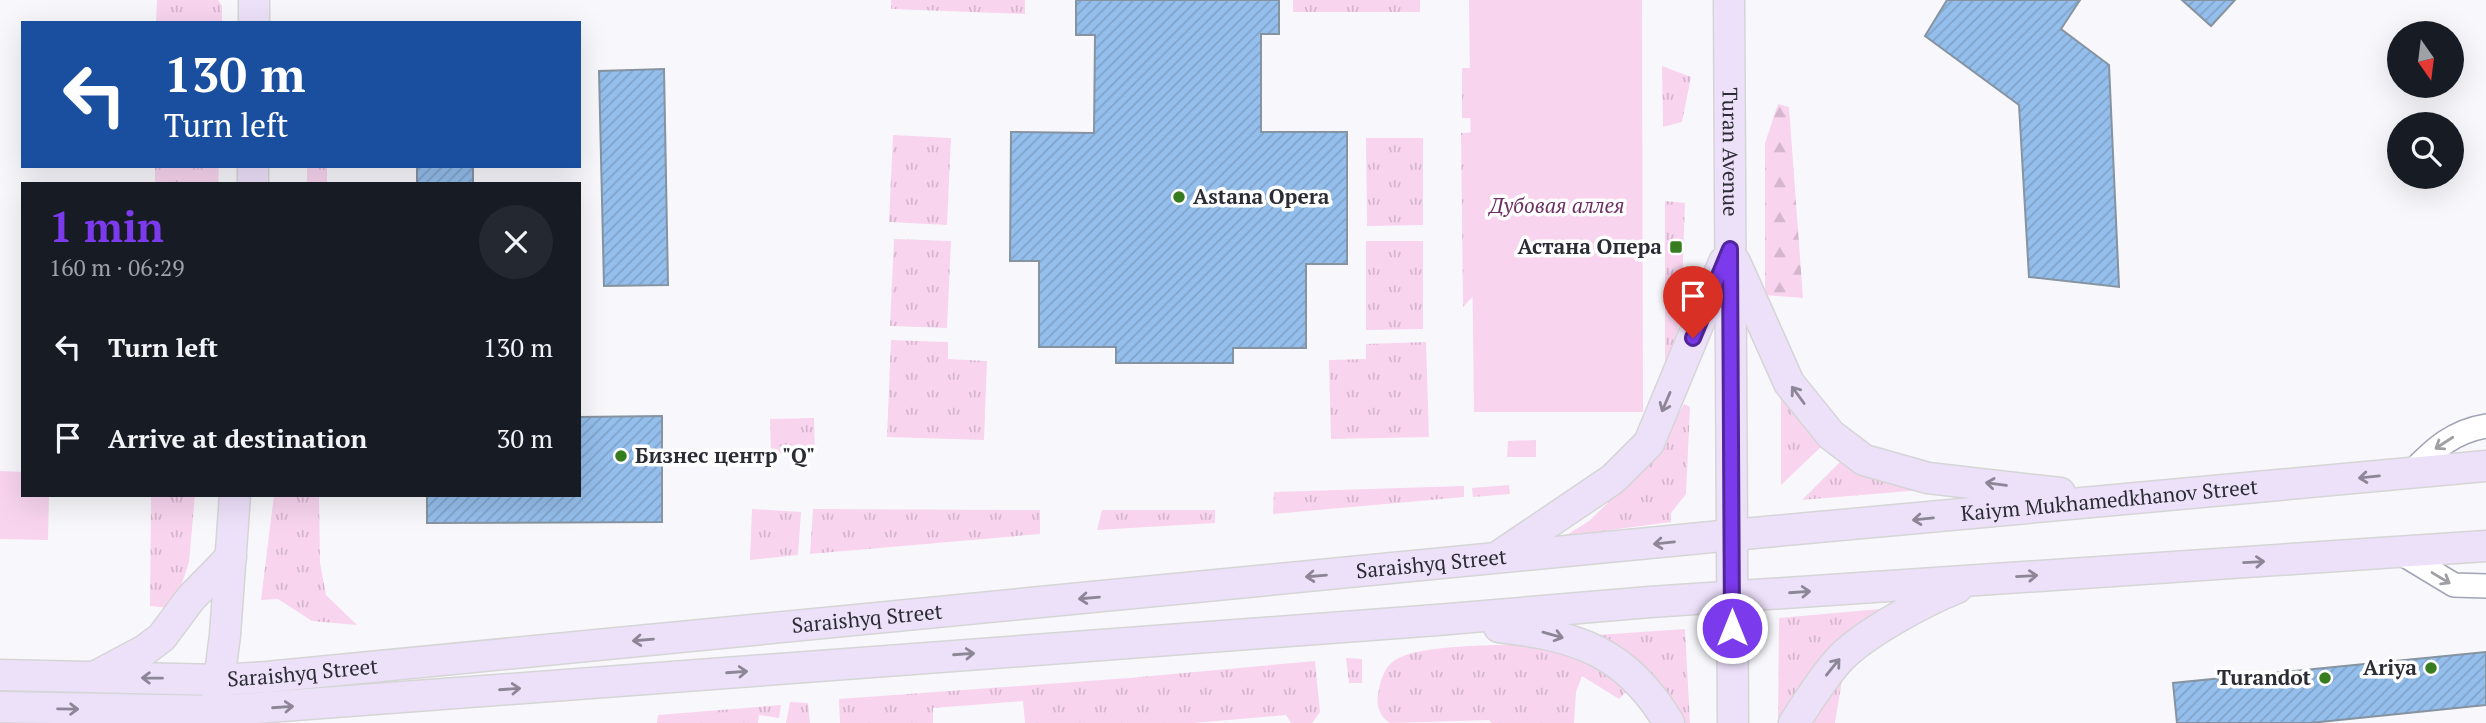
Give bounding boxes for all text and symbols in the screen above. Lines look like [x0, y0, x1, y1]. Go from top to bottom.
north arrow [2387, 21, 2464, 98]
map controls [2387, 21, 2464, 189]
text: 130 m [164, 41, 306, 106]
icon: left [49, 49, 140, 140]
street label: Turan Avenue [1716, 87, 1745, 217]
text: Turn left [164, 104, 288, 146]
button: search [2387, 112, 2464, 189]
place label: Astana Opera [1193, 182, 1330, 210]
marker: Astana Opera [1171, 189, 1187, 205]
park label: Дубовая аллея [1487, 191, 1625, 219]
text: 1 min [49, 198, 164, 254]
button: close [479, 205, 553, 279]
place label: Астана Опера [1517, 232, 1662, 260]
marker: Астана Опера [1668, 239, 1684, 255]
text: 160 m · 06:29 [49, 252, 184, 283]
pin [1663, 266, 1723, 338]
icon: arrive [1674, 277, 1712, 315]
icon: left [49, 328, 87, 366]
text: Turn left [108, 330, 218, 364]
text: 130 m [483, 330, 553, 364]
one-way arrow [1791, 386, 1806, 405]
one-way arrow [1659, 391, 1672, 413]
icon: arrive [49, 419, 87, 457]
text: Arrive at destination [108, 421, 367, 455]
text: 30 m [497, 421, 553, 455]
one-way arrow [2435, 435, 2454, 450]
place label: Бизнес центр "Q" [635, 441, 815, 469]
marker: Бизнес центр "Q" [613, 448, 629, 464]
one-way arrow [2358, 471, 2381, 484]
street label: Kaiym Mukhamedkhanov Street [1960, 472, 2259, 527]
one-way arrow [1985, 478, 2007, 491]
one-way arrow [1912, 512, 1935, 525]
one-way arrow [1653, 537, 1676, 550]
street label: Saraishyq Street [1355, 542, 1508, 584]
one-way arrow [2243, 556, 2266, 569]
one-way arrow [2016, 569, 2038, 582]
one-way arrow [1305, 570, 1328, 583]
one-way arrow [2431, 571, 2451, 585]
one-way arrow [1789, 586, 1812, 599]
position arrow [1695, 591, 1769, 665]
one-way arrow [1078, 592, 1101, 605]
street label: Saraishyq Street [790, 597, 944, 639]
one-way arrow [1541, 629, 1563, 642]
one-way arrow [632, 634, 655, 647]
one-way arrow [952, 647, 974, 660]
street label: Saraishyq Street [226, 651, 379, 693]
place label: Ariya [2363, 653, 2417, 681]
one-way arrow [1826, 659, 1841, 677]
marker: Ariya [2423, 660, 2439, 676]
place label: Turandot [2217, 663, 2312, 691]
one-way arrow [725, 665, 748, 678]
marker: Turandot [2317, 670, 2333, 686]
one-way arrow [140, 671, 163, 685]
one-way arrow [498, 682, 521, 695]
one-way arrow [271, 700, 294, 713]
one-way arrow [56, 702, 79, 715]

